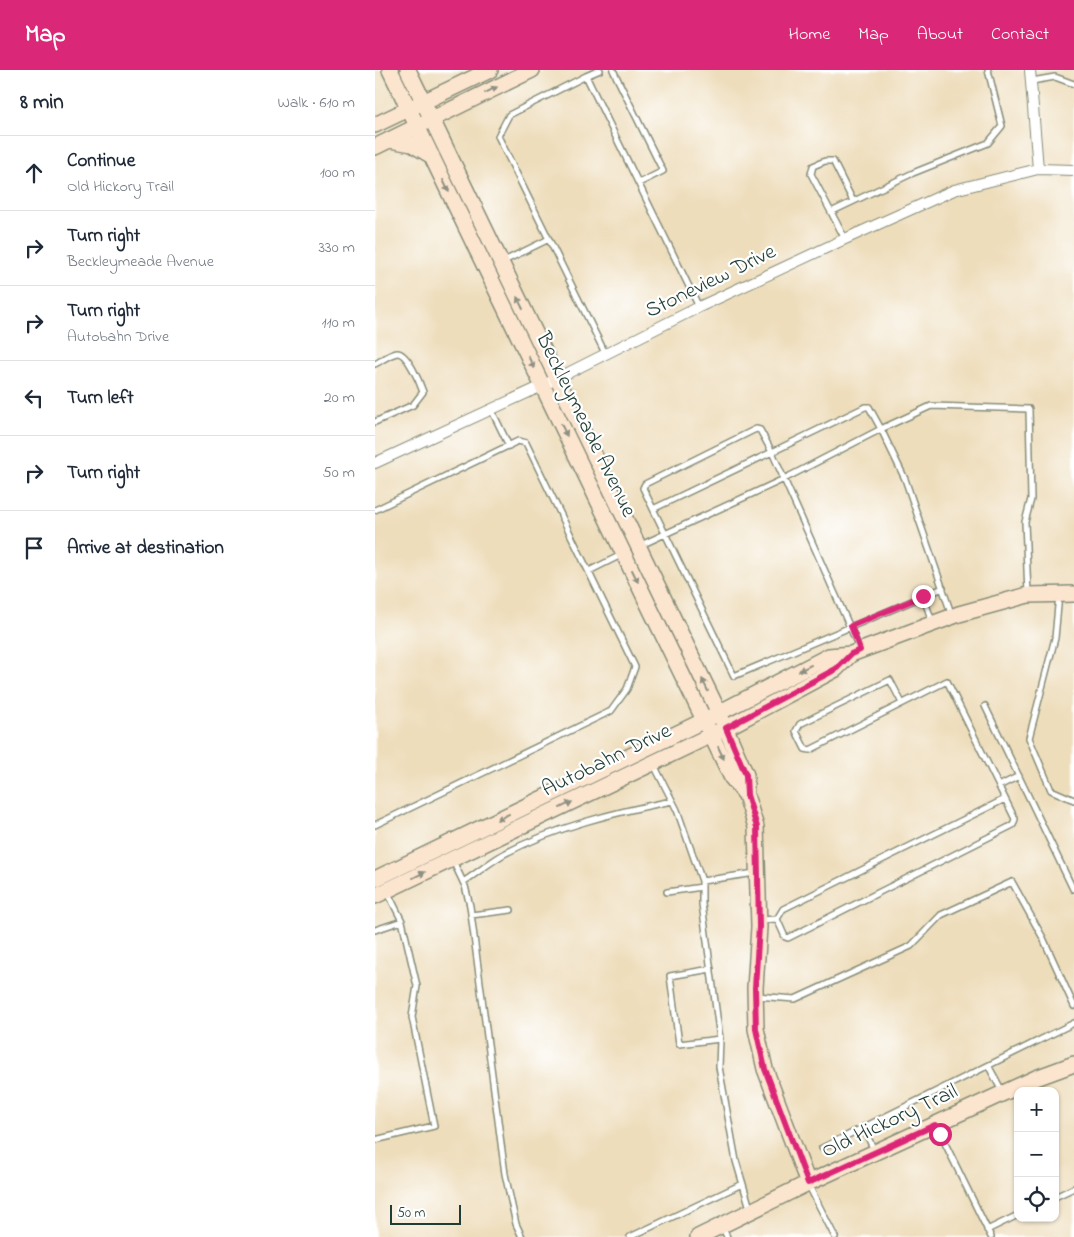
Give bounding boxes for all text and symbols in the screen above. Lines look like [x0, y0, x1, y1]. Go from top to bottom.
text: Map [25, 18, 66, 53]
text: Home [789, 22, 830, 48]
text: Map [858, 22, 889, 48]
text: About [917, 22, 963, 48]
text: Contact [991, 22, 1049, 48]
one-way arrow [484, 86, 498, 94]
text: 8 min [20, 88, 64, 118]
text: Walk · 610 m [277, 91, 355, 115]
text: Continue [67, 148, 135, 175]
icon: ahead [20, 159, 48, 187]
text: 100 m [320, 161, 355, 185]
text: Old Hickory Trail [67, 175, 174, 199]
one-way arrow [442, 179, 450, 193]
text: Turn right [67, 223, 140, 250]
icon: right [20, 234, 48, 262]
text: 330 m [318, 236, 355, 260]
street label: Stoneview Drive [640, 236, 782, 327]
text: Beckleymeade Avenue [67, 250, 214, 274]
one-way arrow [516, 296, 524, 310]
text: Turn right [67, 298, 140, 325]
icon: right [20, 309, 48, 337]
text: 110 m [321, 311, 355, 335]
text: Autobahn Drive [67, 325, 169, 349]
street label: Beckleymeade Avenue [525, 326, 644, 523]
one-way arrow [527, 355, 535, 369]
icon: left [20, 384, 48, 412]
text: Turn left [67, 385, 134, 412]
text: 20 m [324, 386, 355, 410]
one-way arrow [559, 422, 568, 437]
icon: right [20, 459, 48, 487]
text: Turn right [67, 460, 140, 487]
text: 50 m [323, 461, 355, 485]
icon: arrive [20, 534, 48, 562]
text: Arrive at destination [67, 535, 224, 562]
one-way arrow [631, 569, 639, 583]
route end [912, 585, 935, 608]
one-way arrow [798, 664, 812, 672]
one-way arrow [701, 678, 709, 692]
street label: Autobahn Drive [537, 716, 677, 806]
one-way arrow [717, 746, 725, 760]
one-way arrow [558, 801, 573, 809]
one-way arrow [495, 813, 510, 822]
one-way arrow [412, 871, 426, 879]
street label: Old Hickory Trail [817, 1076, 964, 1168]
map controls [1014, 1087, 1059, 1222]
button: + [1014, 1087, 1059, 1132]
route start [929, 1123, 952, 1146]
button: − [1014, 1132, 1059, 1177]
button: locate [1014, 1177, 1059, 1222]
scale bar [390, 1202, 461, 1225]
text: 50 m [397, 1203, 425, 1224]

